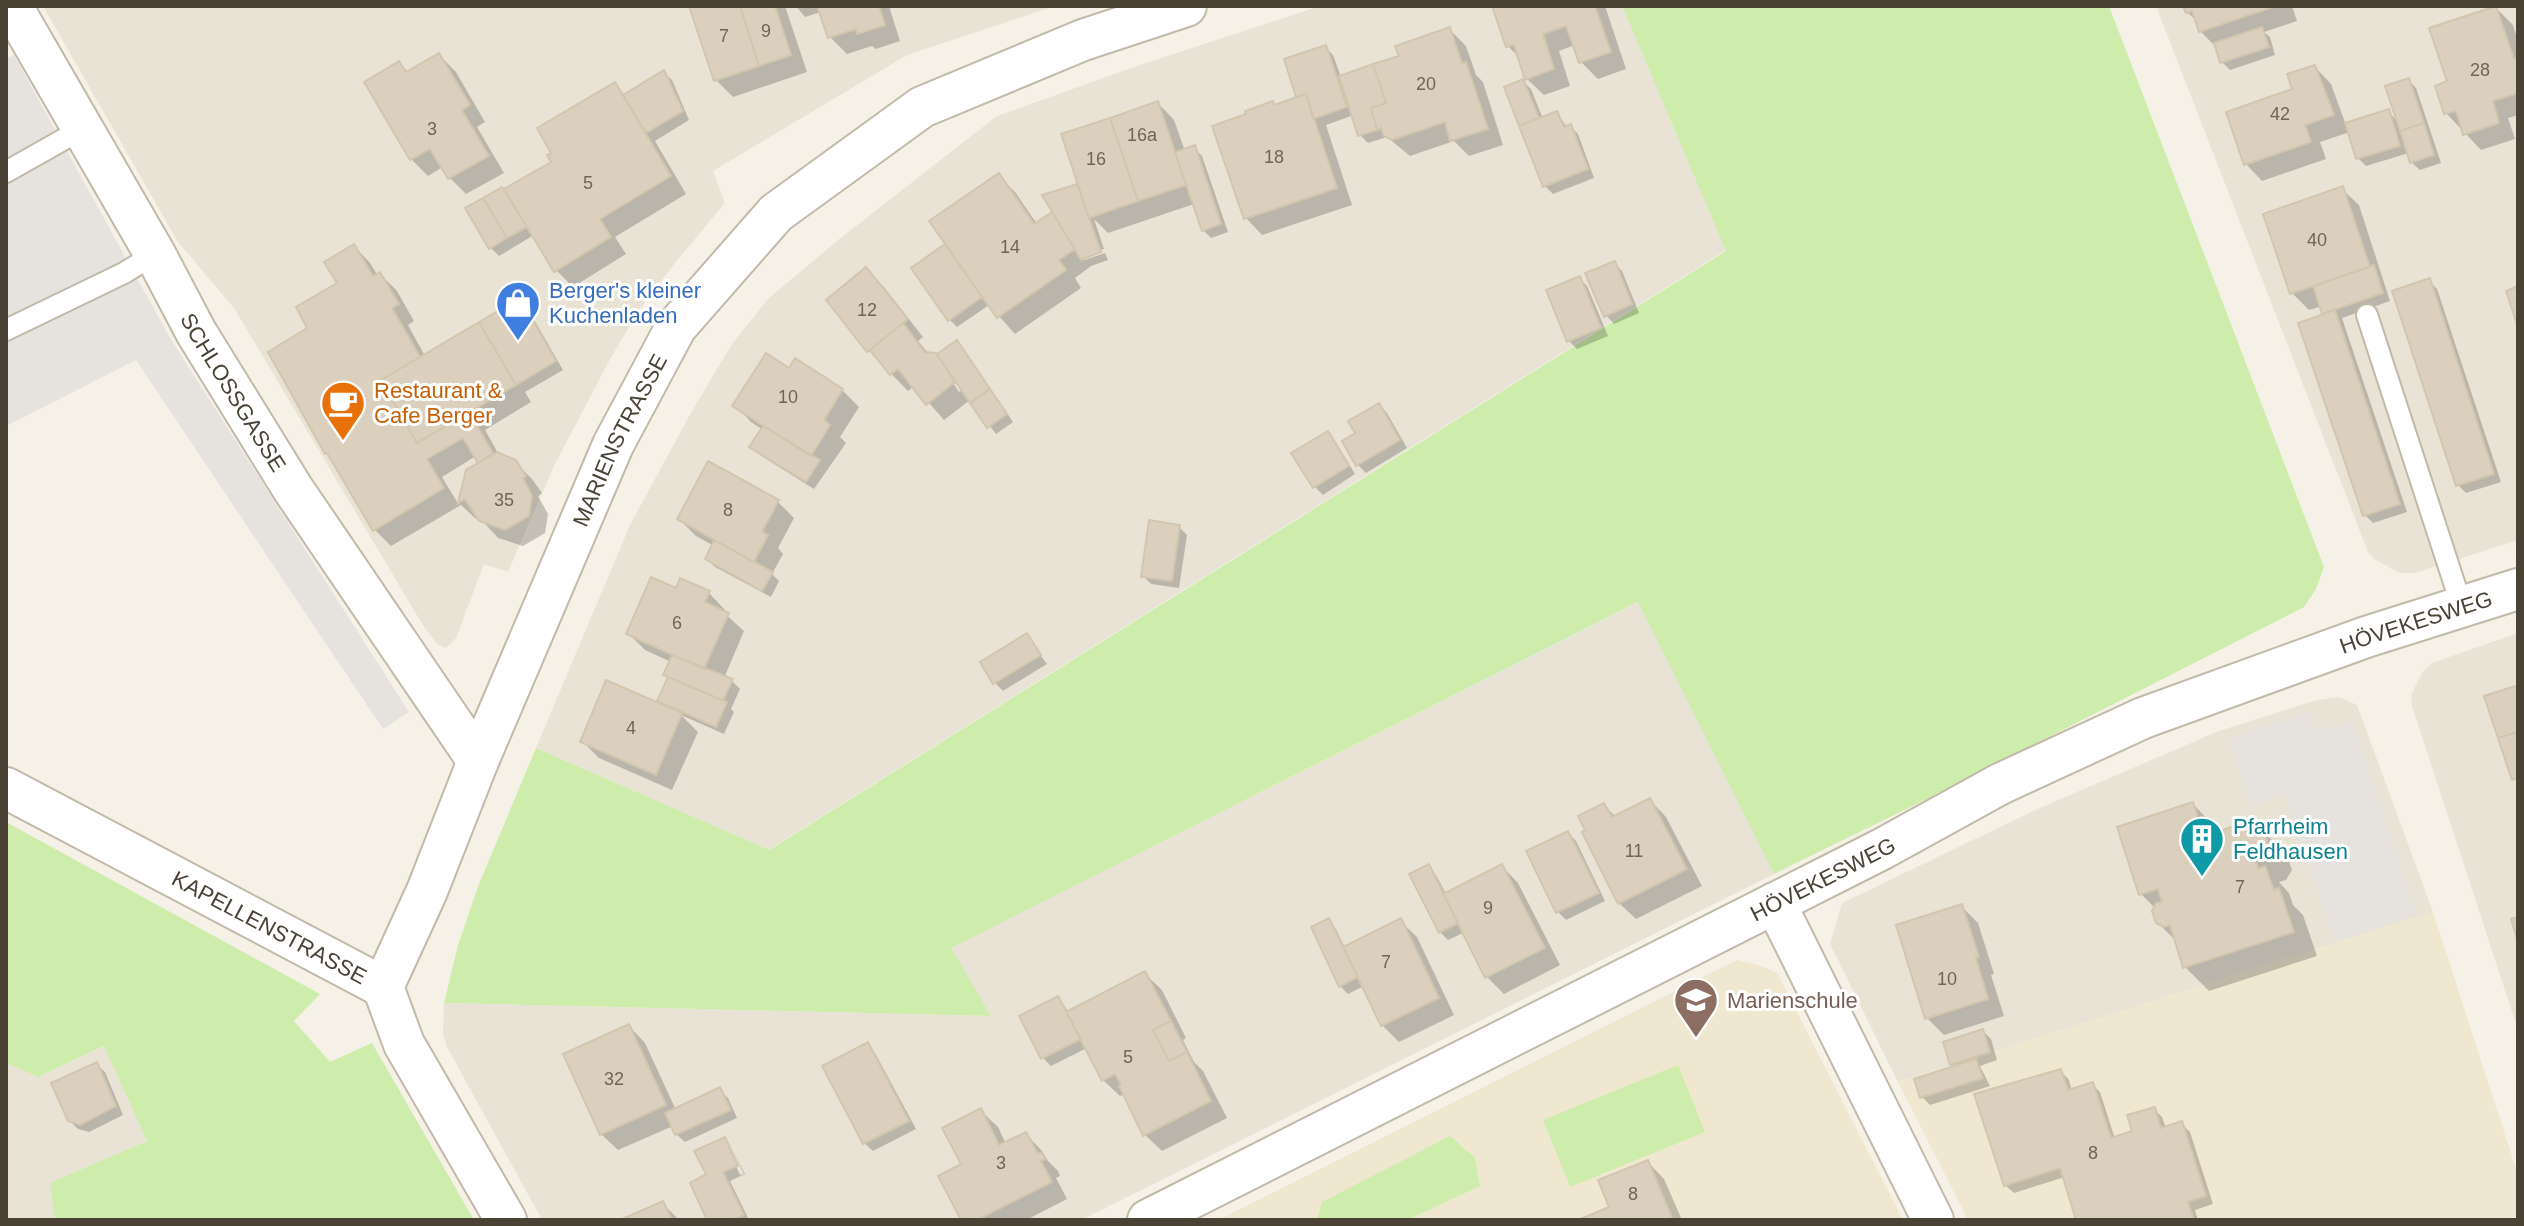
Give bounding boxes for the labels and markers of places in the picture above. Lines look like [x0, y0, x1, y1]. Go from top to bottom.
place label: Berger's kleiner Kuchenladen [549, 278, 701, 328]
shop icon: Berger's kleiner Kuchenladen [494, 279, 542, 342]
place label: Restaurant & Cafe Berger [374, 378, 503, 428]
cafe icon: Restaurant & Cafe Berger [319, 379, 367, 442]
place label: Pfarrheim Feldhausen [2233, 814, 2348, 864]
building icon: Pfarrheim Feldhausen [2178, 815, 2226, 878]
school or university icon: Marienschule [1672, 976, 1720, 1039]
place label: Marienschule [1727, 988, 1858, 1013]

